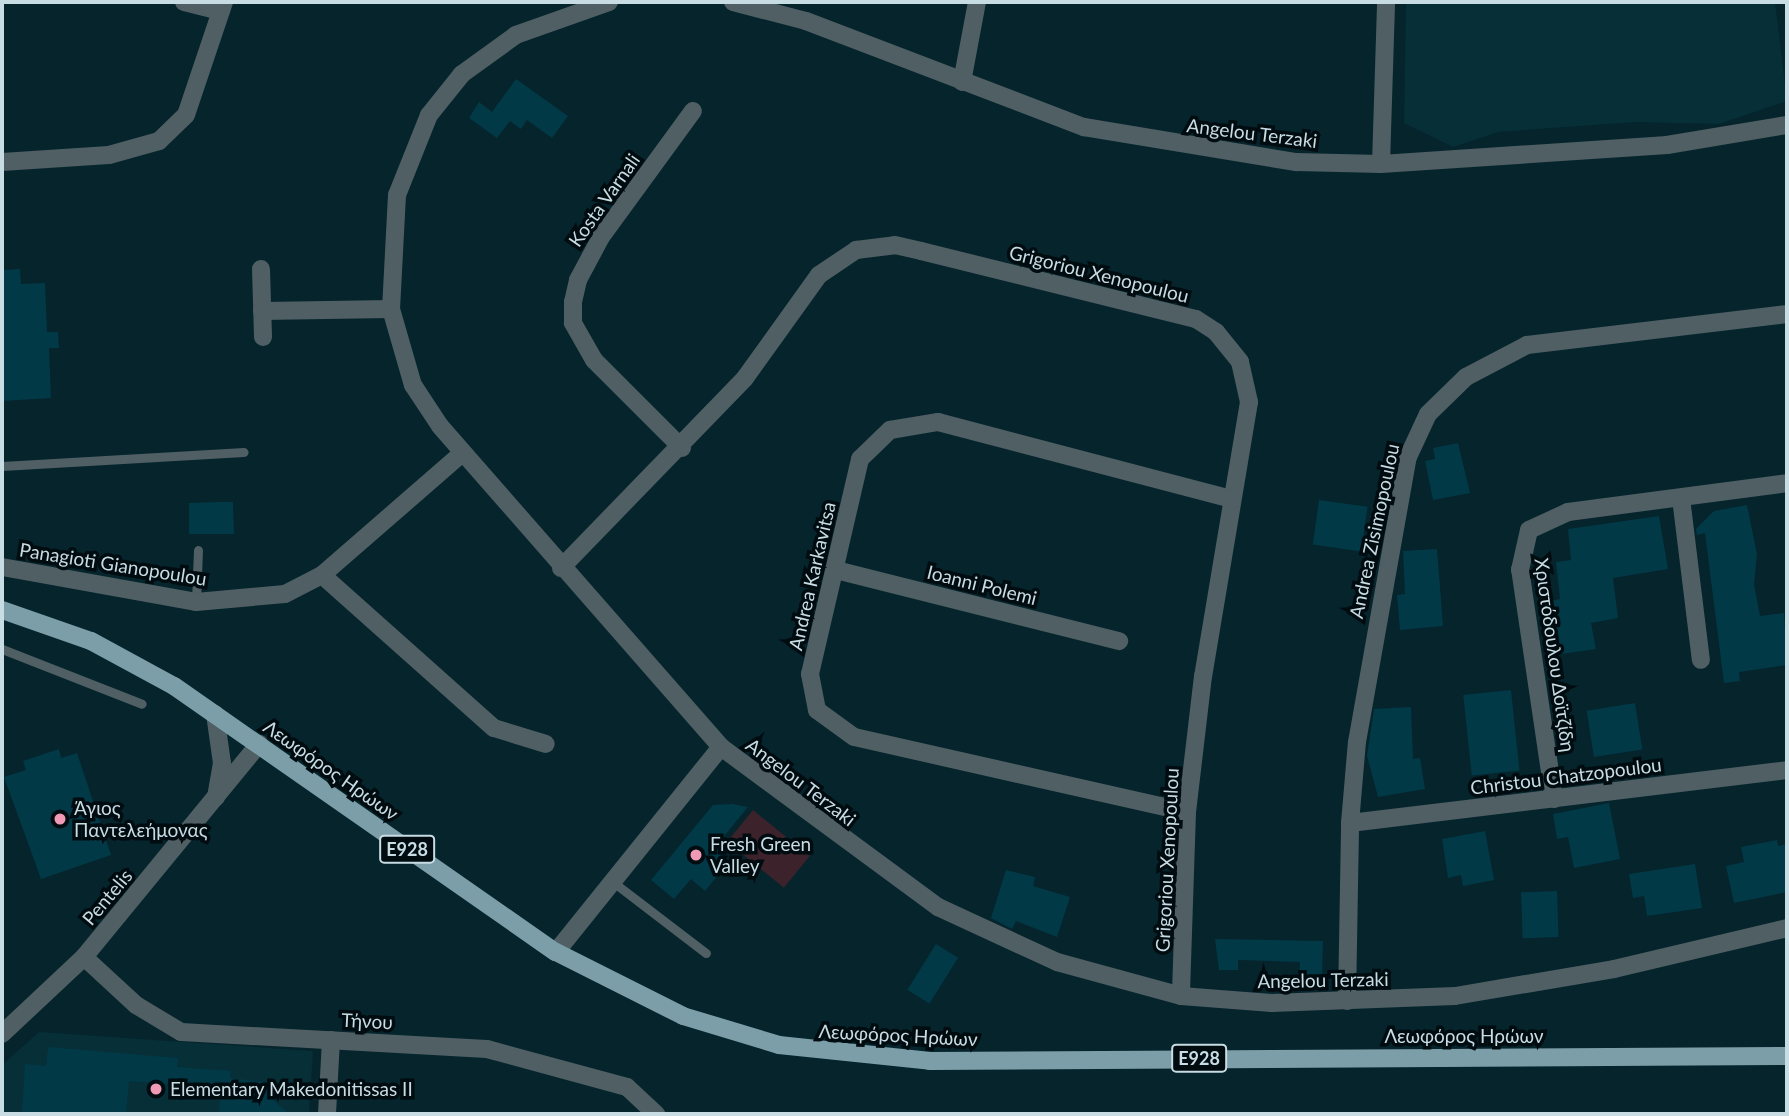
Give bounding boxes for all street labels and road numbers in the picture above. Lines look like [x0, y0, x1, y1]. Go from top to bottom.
street label: Angelou Terzaki [1185, 114, 1319, 152]
street label: Kosta Varnali [563, 149, 645, 251]
street label: Grigoriou Xenopoulou [1007, 241, 1191, 307]
street label: Andrea Zisimopoulou [1344, 442, 1404, 620]
street label: Andrea Karkavitsa [784, 500, 840, 652]
street label: Panagioti Gianopoulou [18, 538, 208, 590]
street label: Χριστόδουλου Δοϊτζίδη [1530, 556, 1580, 754]
street label: Ioanni Polemi [925, 560, 1039, 610]
street label: Λεωφόρος Ηρώων [259, 715, 403, 825]
street label: Angelou Terzaki [741, 733, 861, 831]
street label: Christou Chatzopoulou [1469, 753, 1663, 799]
street label: Grigoriou Xenopoulou [1151, 767, 1183, 953]
road number: E928 [379, 834, 435, 864]
street label: Pentelis [77, 865, 137, 929]
street label: Angelou Terzaki [1257, 967, 1389, 993]
street label: Τήνου [341, 1008, 393, 1034]
street label: Λεωφόρος Ηρώων [818, 1019, 978, 1051]
street label: Λεωφόρος Ηρώων [1384, 1025, 1544, 1047]
road number: E928 [1171, 1044, 1227, 1072]

